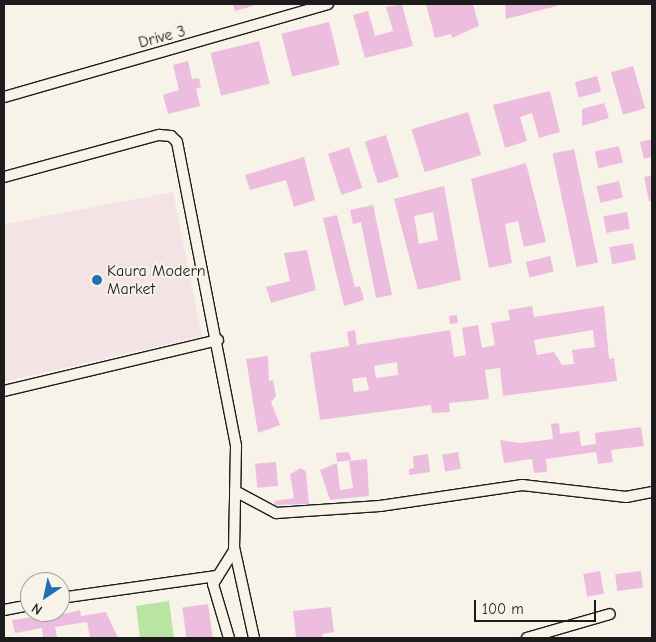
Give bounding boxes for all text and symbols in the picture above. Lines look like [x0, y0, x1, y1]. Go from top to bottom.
street label: Drive 3 [136, 22, 188, 52]
place label: Kaura Modern Market [107, 261, 206, 299]
marker: Kaura Modern Market [91, 274, 103, 286]
north arrow [20, 572, 70, 622]
scale bar [476, 590, 598, 622]
text: N [28, 599, 45, 619]
text: 100 m [482, 600, 524, 618]

